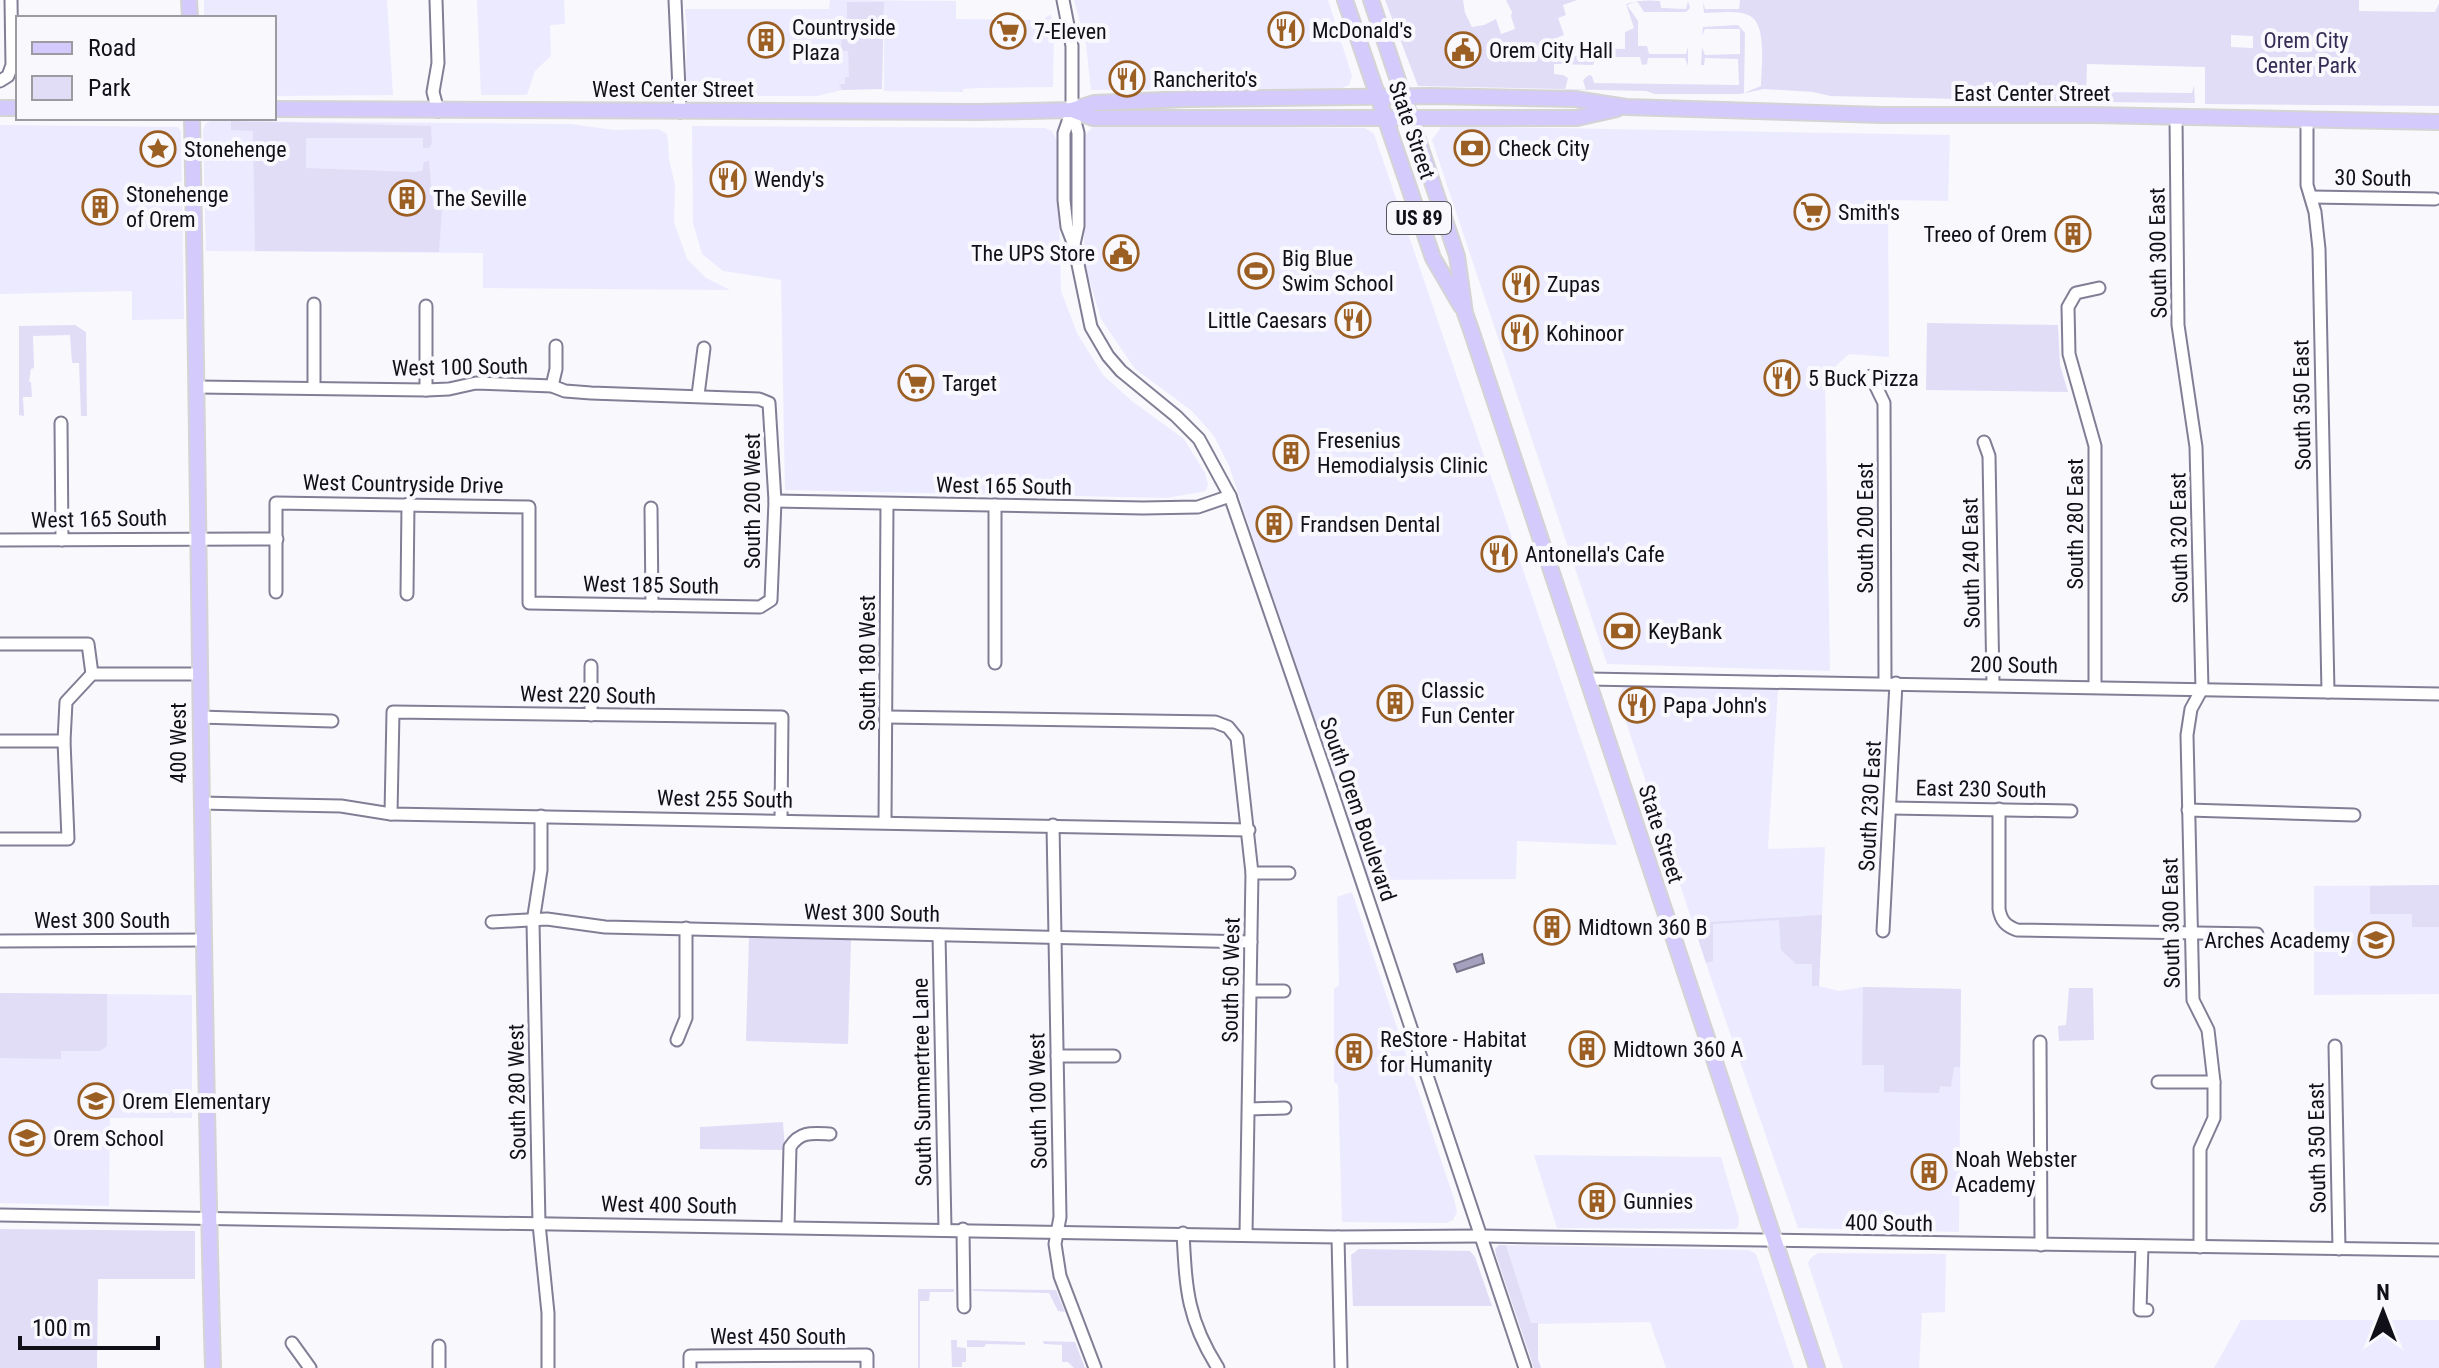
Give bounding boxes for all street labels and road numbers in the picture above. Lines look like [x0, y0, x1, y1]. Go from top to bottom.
street label: West Center Street [592, 77, 754, 102]
street label: State Street [1384, 78, 1440, 182]
street label: East Center Street [1954, 81, 2110, 106]
street label: 30 South [2334, 165, 2412, 191]
street label: South 300 East [2144, 187, 2172, 319]
road number: US 89 [1387, 202, 1451, 234]
street label: South 350 East [2288, 339, 2316, 471]
street label: West 100 South [392, 353, 528, 381]
street label: South 200 West [740, 433, 765, 569]
street label: South 280 East [2063, 459, 2088, 589]
street label: South 200 East [1853, 463, 1878, 593]
street label: West Countryside Drive [302, 470, 504, 498]
street label: West 165 South [936, 472, 1072, 500]
street label: South 320 East [2165, 472, 2193, 604]
street label: South 240 East [1957, 497, 1985, 629]
street label: West 165 South [31, 505, 167, 533]
street label: West 185 South [583, 571, 719, 599]
street label: South 180 West [855, 595, 880, 731]
street label: 200 South [1970, 652, 2058, 678]
street label: West 220 South [520, 681, 656, 709]
street label: 400 West [166, 703, 191, 783]
street label: South Orem Boulevard [1315, 714, 1401, 904]
street label: South 230 East [1854, 740, 1886, 872]
street label: East 230 South [1915, 775, 2047, 803]
street label: State Street [1633, 782, 1689, 886]
street label: West 255 South [657, 785, 793, 813]
street label: South 300 East [2157, 857, 2185, 989]
street label: West 300 South [804, 899, 940, 927]
street label: West 300 South [34, 908, 170, 933]
street label: South 50 West [1217, 917, 1245, 1043]
street label: South Summertree Lane [908, 977, 936, 1187]
street label: South 280 West [503, 1024, 531, 1160]
street label: South 100 West [1024, 1033, 1052, 1169]
street label: South 350 East [2303, 1082, 2331, 1214]
street label: West 400 South [601, 1191, 737, 1219]
street label: 400 South [1845, 1210, 1933, 1236]
street label: West 450 South [710, 1324, 846, 1349]

